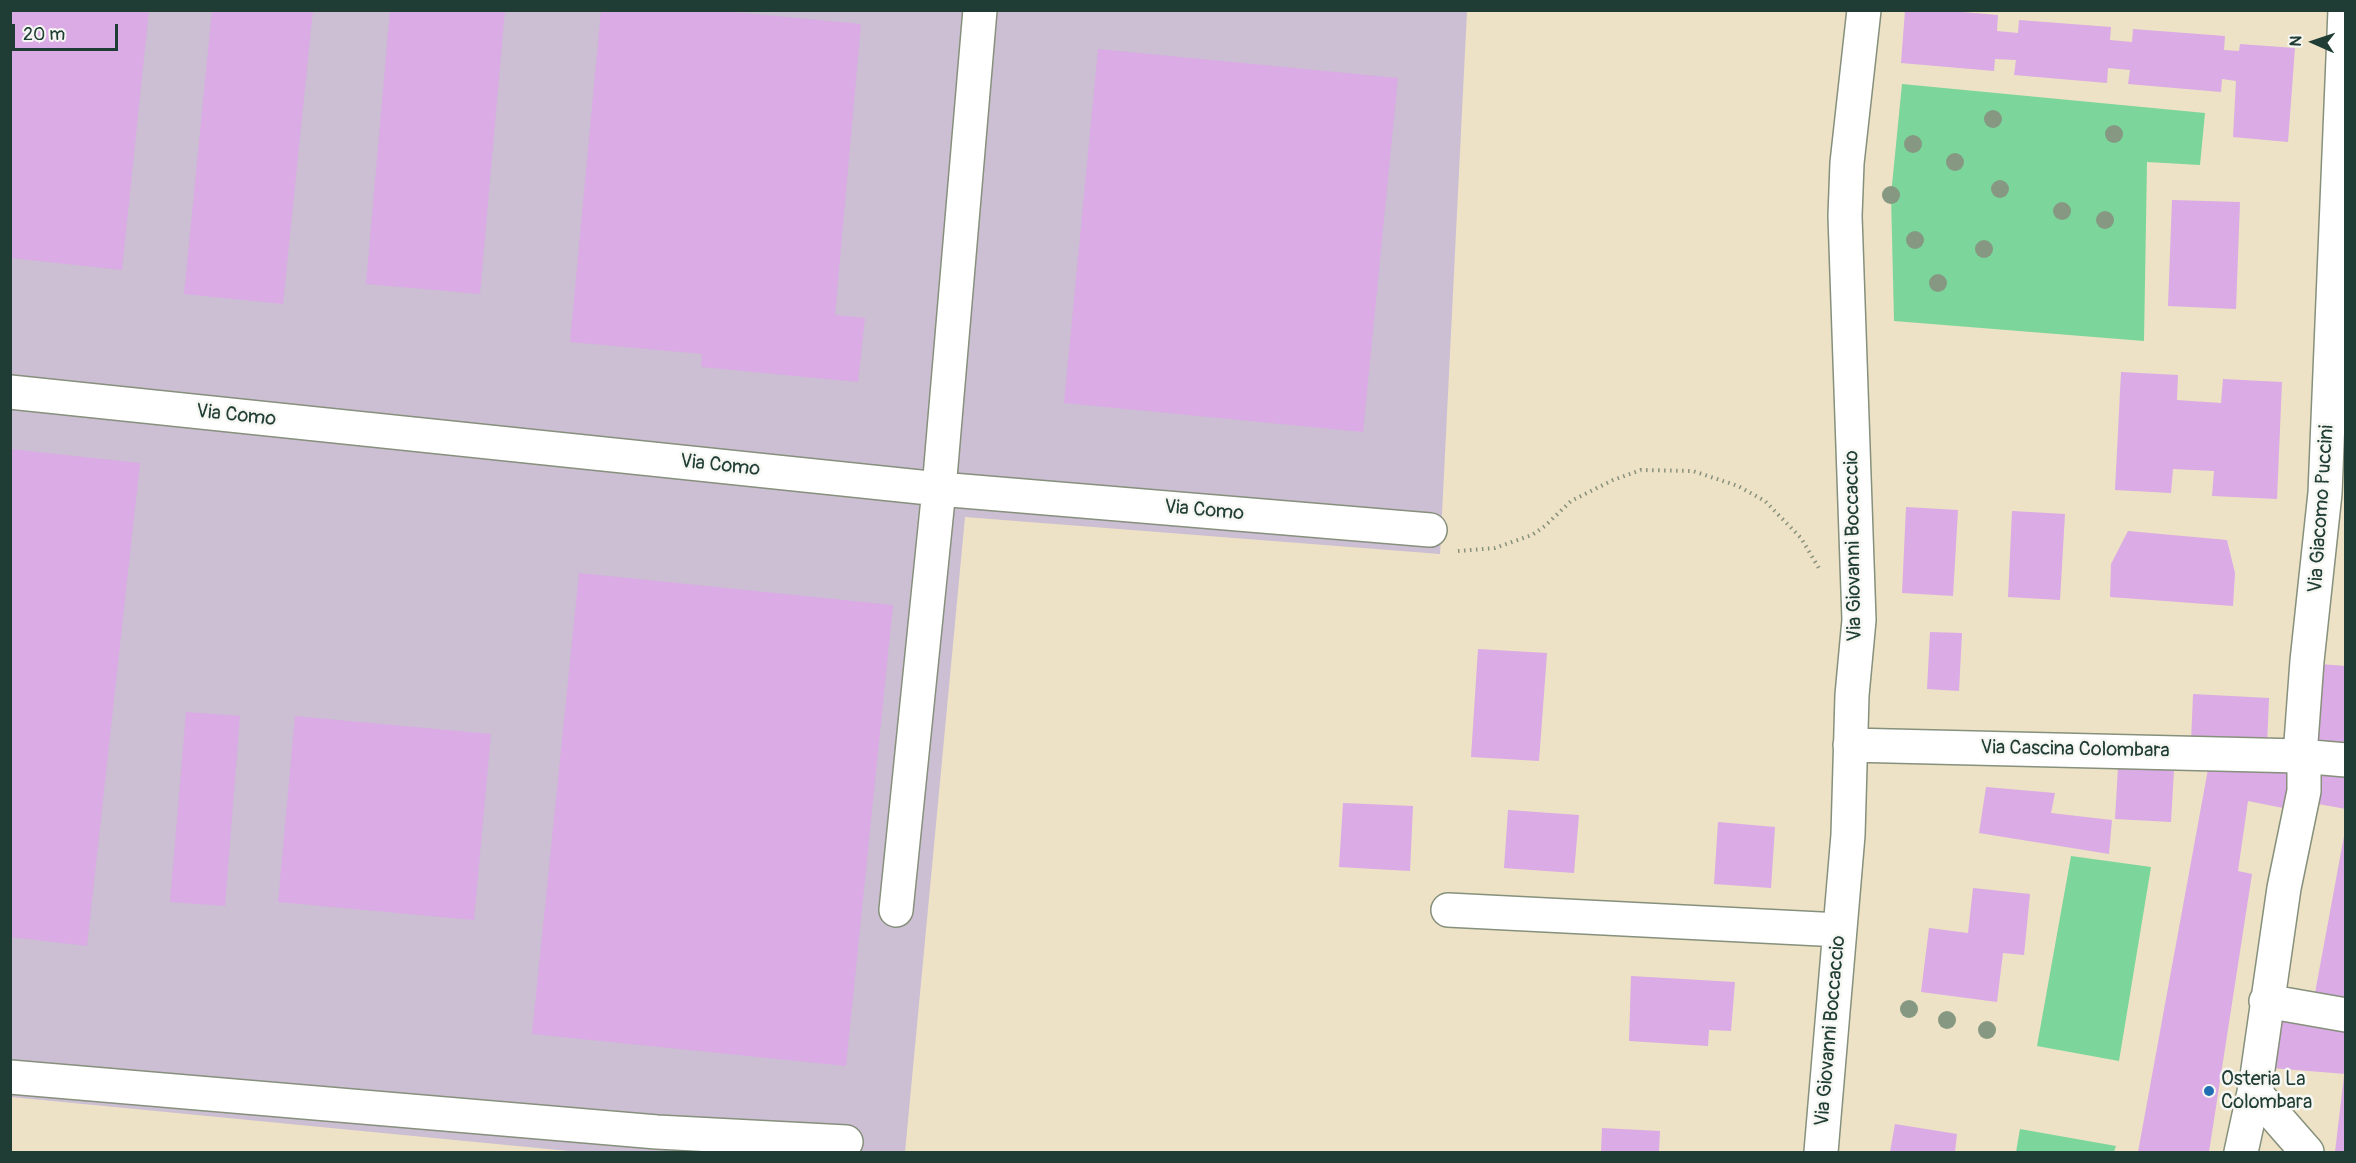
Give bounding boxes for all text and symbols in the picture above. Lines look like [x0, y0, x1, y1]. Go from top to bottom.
scale bar [15, 12, 122, 50]
north arrow [2284, 12, 2344, 72]
text: 20 m [23, 23, 65, 46]
text: N [2286, 35, 2306, 47]
street label: Via Como [195, 400, 277, 432]
street label: Via Giacomo Puccini [2304, 424, 2340, 594]
street label: Via Como [679, 450, 761, 482]
street label: Via Giovanni Boccaccio [1840, 450, 1868, 642]
street label: Via Como [1163, 496, 1245, 526]
street label: Via Cascina Colombara [1980, 736, 2170, 764]
street label: Via Giovanni Boccaccio [1811, 935, 1851, 1127]
place label: Osteria La Colombara [2221, 1068, 2312, 1115]
marker: Osteria La Colombara [2202, 1084, 2216, 1098]

